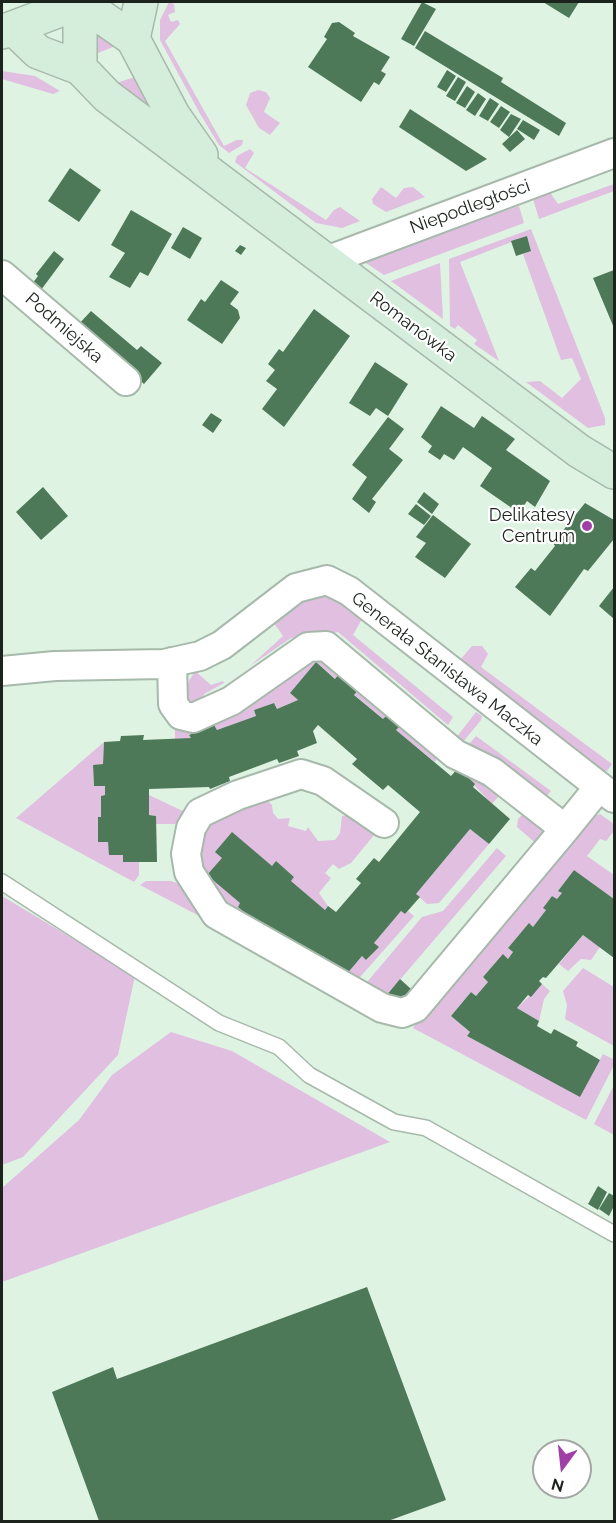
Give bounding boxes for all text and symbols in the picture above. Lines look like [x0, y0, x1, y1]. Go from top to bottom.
street label: Niepodległości [407, 175, 533, 239]
street label: Romanówka [365, 287, 461, 367]
street label: Podmiejska [21, 288, 107, 368]
place label: Delikatesy Centrum [489, 505, 575, 548]
marker: Delikatesy Centrum [580, 519, 594, 533]
street label: Generała Stanisława Maczka [347, 587, 547, 751]
north arrow [532, 1439, 592, 1499]
text: N [549, 1474, 566, 1496]

